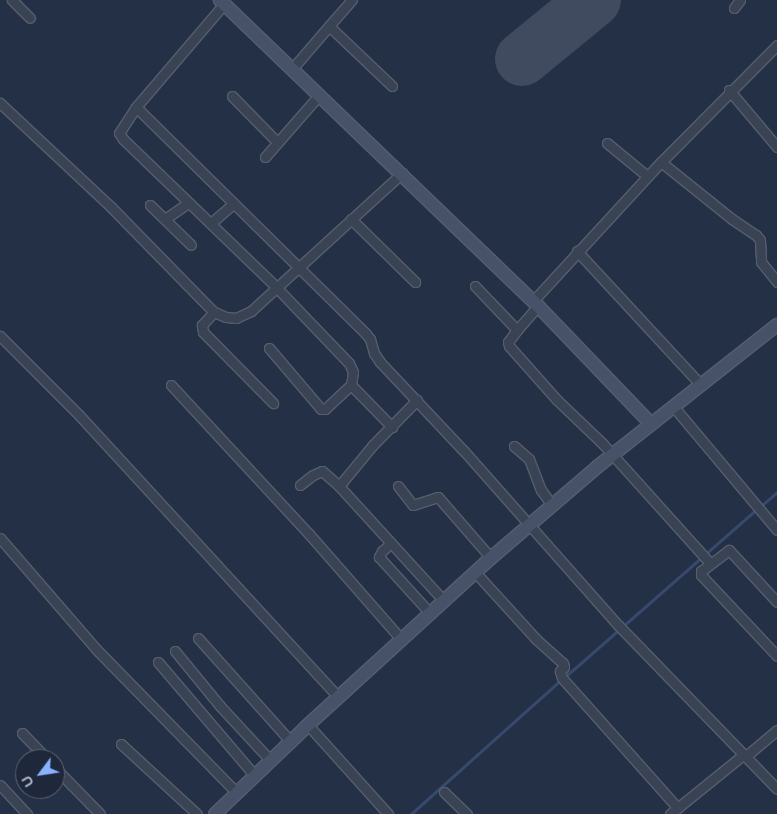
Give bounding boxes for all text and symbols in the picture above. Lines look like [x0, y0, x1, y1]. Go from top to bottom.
north arrow [15, 749, 65, 799]
text: U [18, 773, 38, 790]

